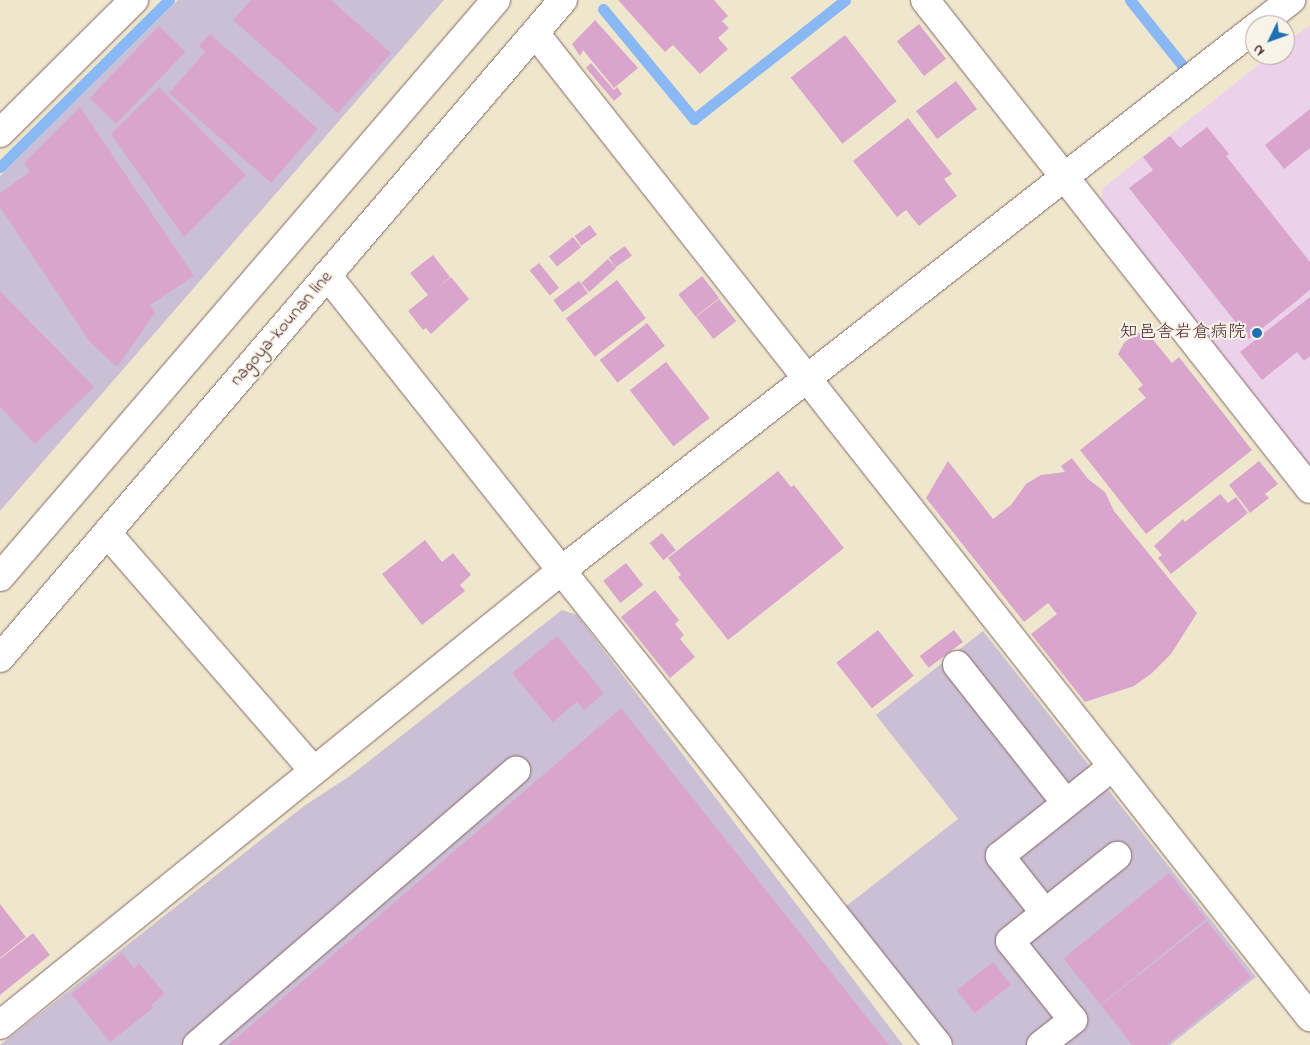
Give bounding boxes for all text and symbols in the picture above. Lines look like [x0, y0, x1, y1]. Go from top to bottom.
north arrow [1245, 15, 1295, 65]
text: N [1248, 39, 1270, 60]
street label: nagoya-kounan line [226, 267, 338, 391]
place label: 知邑舎岩倉病院 [1120, 322, 1246, 344]
marker: 知邑舎岩倉病院 [1250, 326, 1264, 340]

